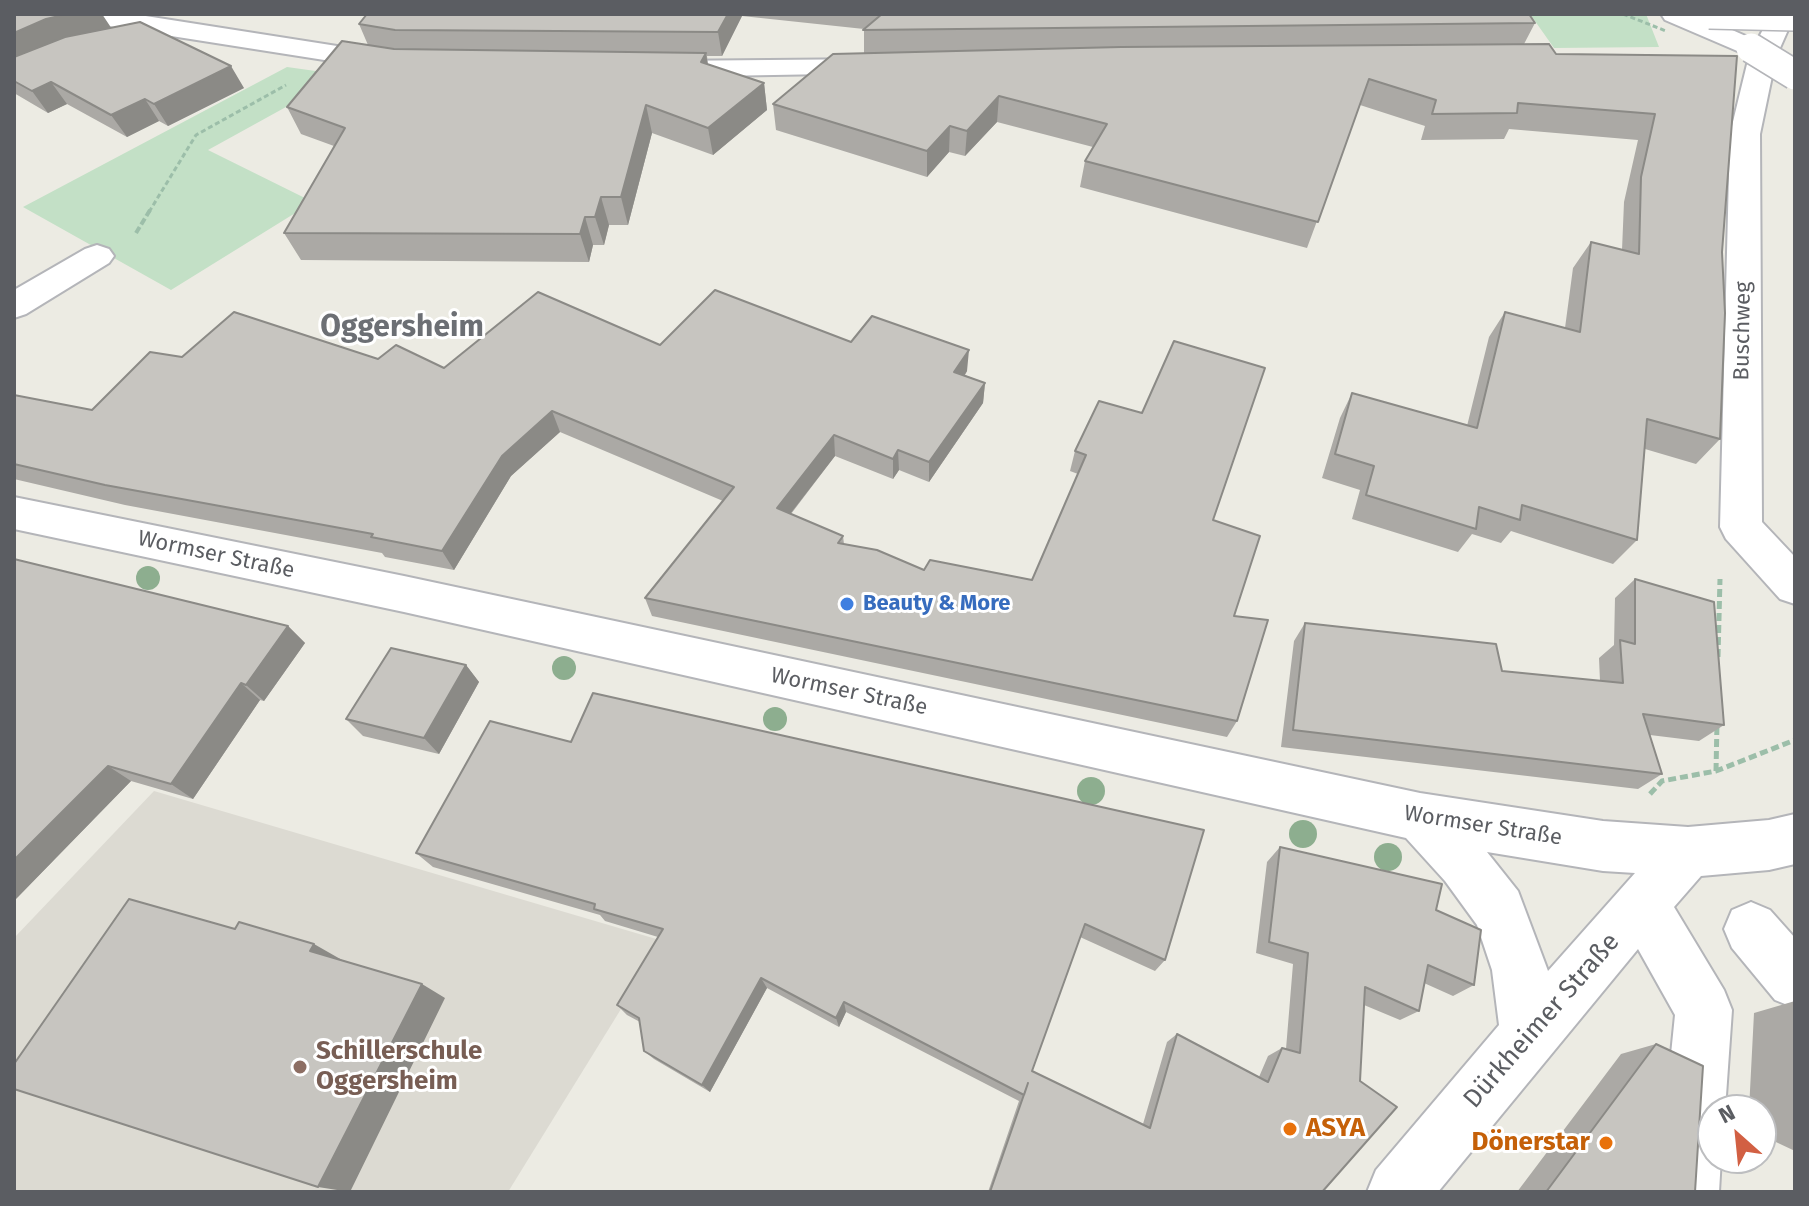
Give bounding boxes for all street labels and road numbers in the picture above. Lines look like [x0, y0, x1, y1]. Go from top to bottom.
street label: Buschweg [1729, 281, 1757, 381]
street label: Wormser Straße [135, 526, 297, 584]
street label: Wormser Straße [768, 663, 930, 721]
street label: Wormser Straße [1402, 800, 1564, 852]
street label: Dürkheimer Straße [1457, 927, 1627, 1115]

